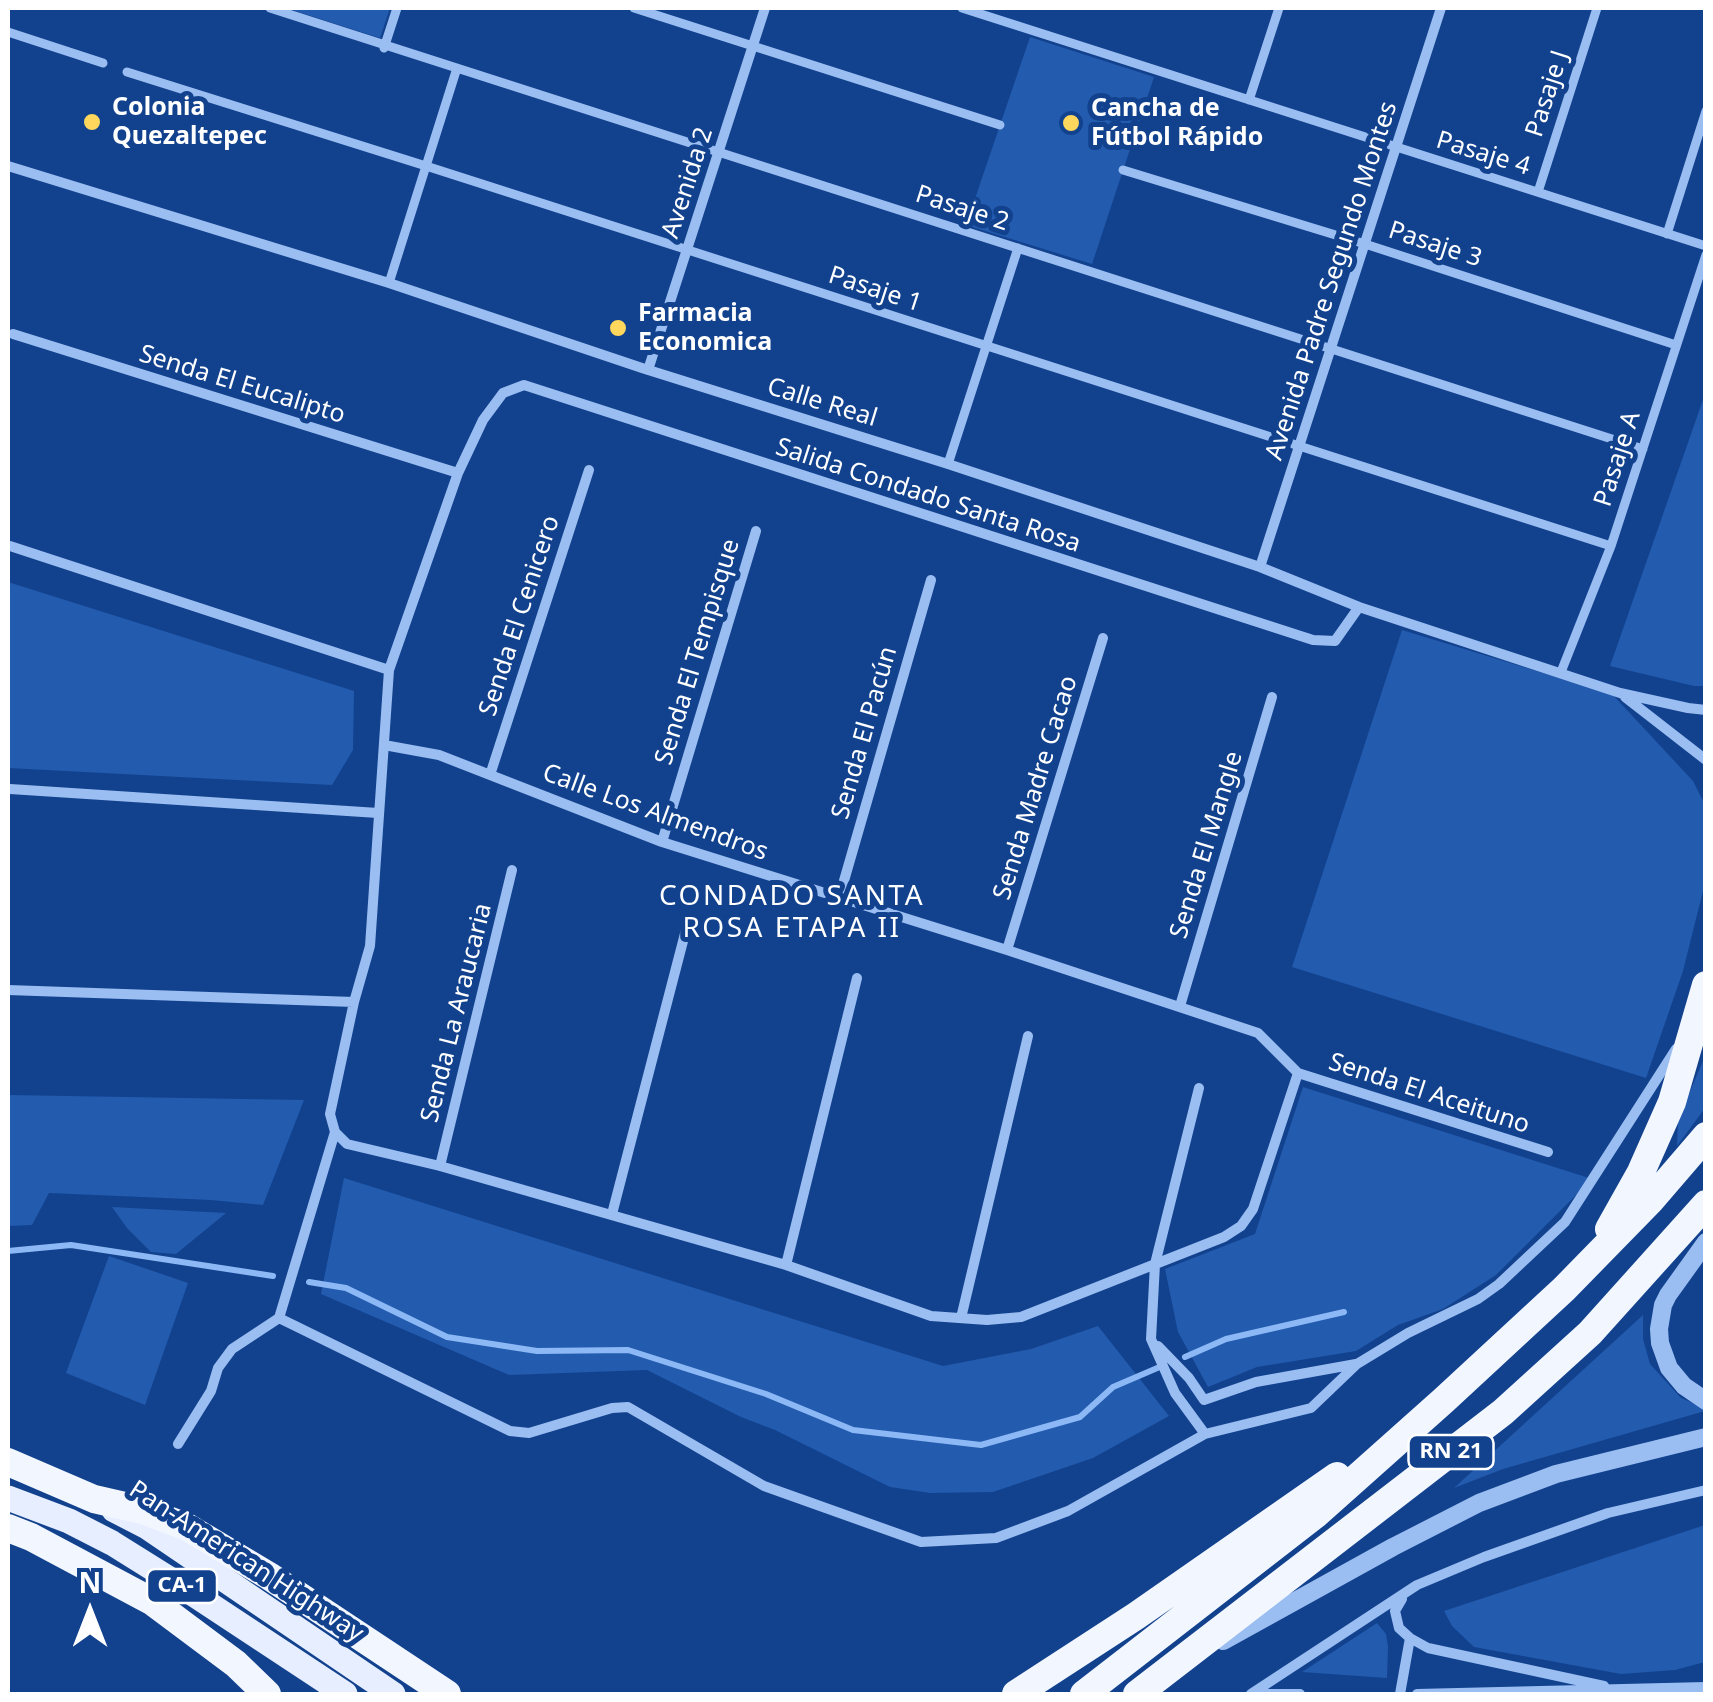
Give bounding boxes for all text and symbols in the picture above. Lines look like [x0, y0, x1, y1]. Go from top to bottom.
street label: Pasaje J [1520, 47, 1576, 141]
place label: Colonia Quezaltepec [112, 93, 267, 152]
place label: Cancha de Fútbol Rápido [1091, 94, 1263, 153]
street label: Avenida Padre Segundo Montes [1260, 98, 1404, 464]
marker: Colonia Quezaltepec [81, 111, 103, 133]
marker: Cancha de Fútbol Rápido [1060, 112, 1082, 134]
street label: Avenida 2 [656, 124, 720, 242]
street label: Pasaje 4 [1432, 126, 1534, 182]
street label: Pasaje 2 [911, 180, 1013, 238]
street label: Pasaje 3 [1384, 216, 1486, 274]
street label: Pasaje 1 [824, 261, 926, 319]
place label: Farmacia Economica [638, 299, 772, 358]
marker: Farmacia Economica [607, 317, 629, 339]
street label: Senda El Eucalipto [135, 339, 349, 431]
street label: Calle Real [763, 372, 881, 434]
street label: Pasaje A [1589, 408, 1647, 510]
street label: Salida Condado Santa Rosa [772, 432, 1084, 560]
street label: Senda El Cenicero [473, 512, 567, 720]
street label: Senda El Tempisque [649, 536, 747, 768]
street label: Senda El Pacún [826, 643, 904, 823]
street label: Senda Madre Cacao [988, 672, 1084, 904]
street label: Senda El Mangle [1164, 748, 1250, 942]
street label: Calle Los Almendros [538, 758, 772, 868]
district label: CONDADO SANTA ROSA ETAPA II [659, 880, 925, 946]
street label: Senda La Araucaria [415, 900, 499, 1126]
street label: Senda El Aceituno [1325, 1047, 1533, 1141]
road number: RN 21 [1408, 1435, 1494, 1469]
street label: Pan-American Highway [123, 1475, 369, 1649]
north arrow [40, 1562, 140, 1662]
text: N [79, 1563, 101, 1601]
road number: CA-1 [147, 1569, 217, 1603]

